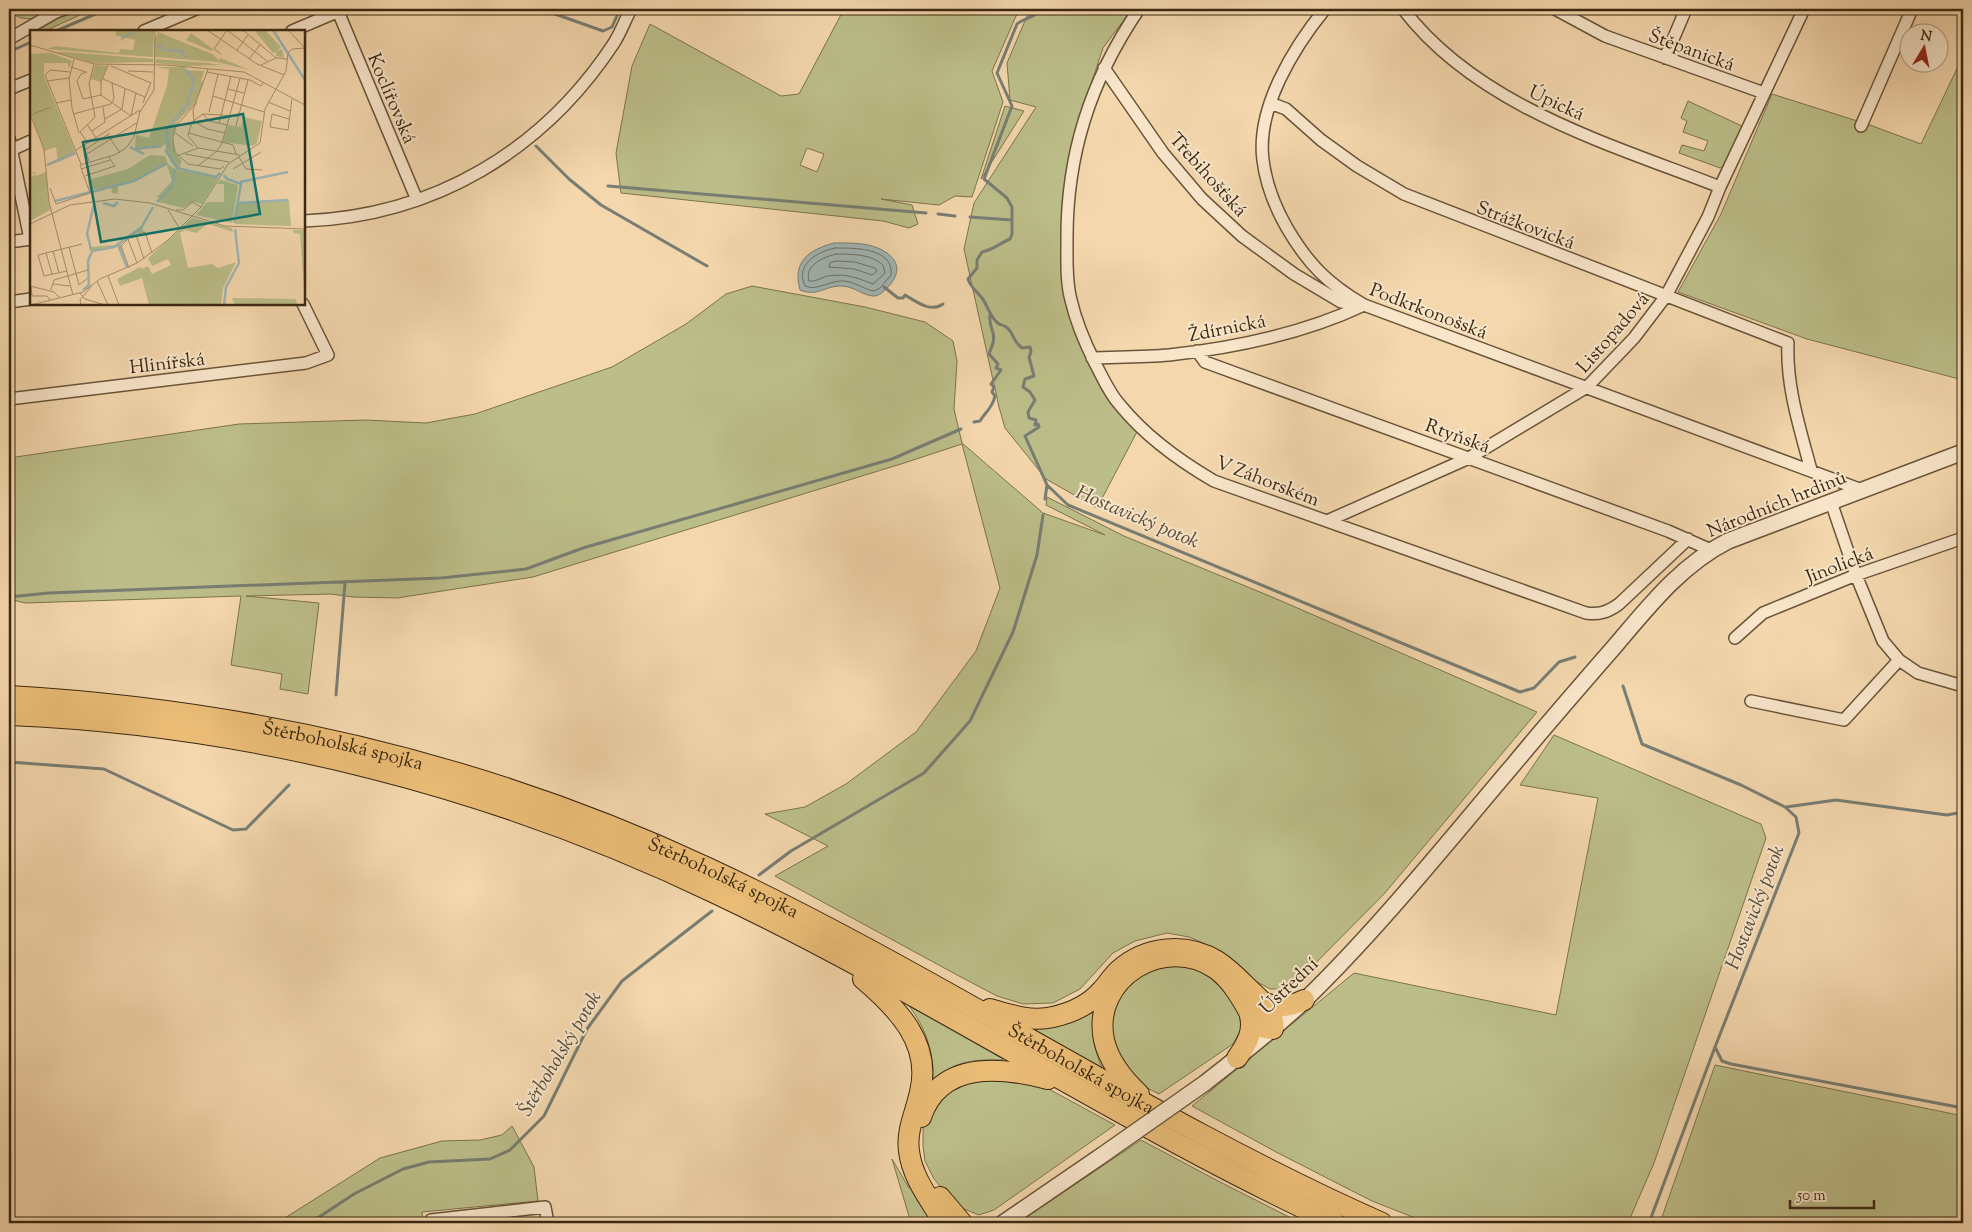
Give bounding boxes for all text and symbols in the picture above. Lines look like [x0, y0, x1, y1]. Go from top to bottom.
north arrow [1900, 22, 1950, 72]
street label: Štěpanická [1644, 23, 1738, 79]
text: N [1919, 26, 1933, 48]
inset map [30, 30, 305, 305]
street label: Koclířovská [360, 50, 422, 149]
street label: Úpická [1524, 80, 1589, 129]
street label: Třebihošťská [1162, 127, 1253, 224]
street label: Strážkovická [1472, 195, 1579, 258]
street label: Podkrkonošská [1365, 277, 1491, 347]
street label: Listopadová [1571, 287, 1657, 380]
street label: Ždírnická [1187, 309, 1269, 350]
street label: Hlinířská [128, 346, 207, 383]
street label: Rtyňská [1421, 413, 1494, 462]
street label: V Záhorském [1211, 450, 1323, 515]
street label: Národních hrdinů [1703, 465, 1851, 546]
water label: Hostavický potok [1071, 479, 1203, 557]
street label: Jinolická [1801, 541, 1878, 592]
street label: Štěrboholská spojka [260, 716, 426, 779]
street label: Štěrboholská spojka [643, 832, 803, 926]
water label: Hostavický potok [1719, 841, 1793, 974]
street label: Ústřední [1254, 952, 1325, 1022]
water label: Štěrboholský potok [512, 986, 610, 1122]
street label: Štěrboholská spojka [1002, 1018, 1159, 1122]
scale bar [1790, 1177, 1873, 1209]
text: 50 m [1796, 1186, 1826, 1207]

